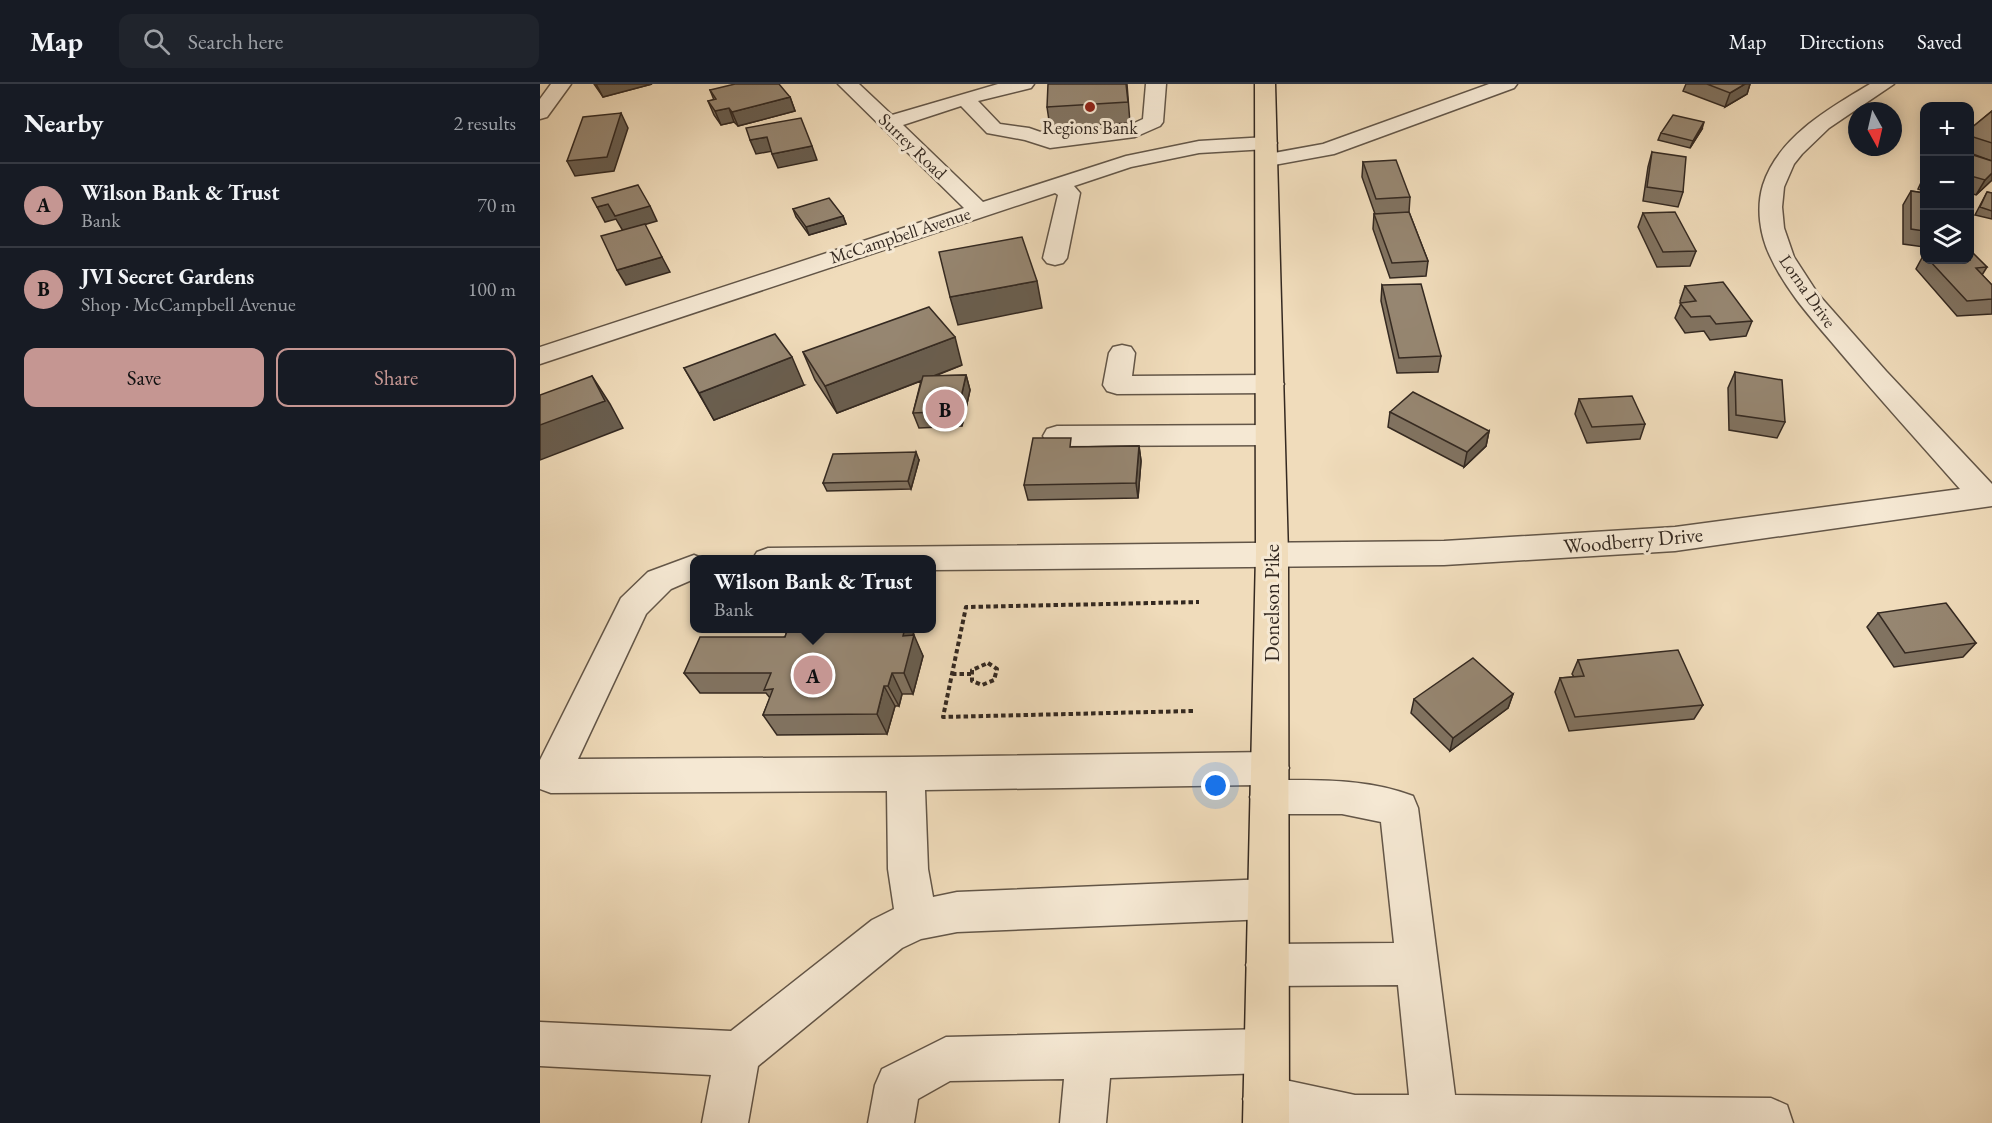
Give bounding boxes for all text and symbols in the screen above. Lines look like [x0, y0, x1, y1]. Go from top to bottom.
search box [119, 14, 539, 68]
text: Map [30, 23, 83, 59]
icon: search [140, 25, 173, 58]
text: Search here [188, 27, 283, 56]
text: Map [1729, 28, 1766, 55]
text: Directions [1799, 28, 1884, 55]
text: Saved [1917, 28, 1962, 55]
marker: Regions Bank [1083, 100, 1097, 114]
north arrow [1848, 102, 1902, 156]
map controls [1920, 102, 1974, 264]
button: + [1920, 102, 1974, 156]
text: Nearby [24, 106, 104, 140]
street label: Surrey Road [874, 108, 953, 185]
text: 2 results [453, 110, 516, 136]
place label: Regions Bank [1042, 116, 1138, 139]
button: − [1920, 156, 1974, 210]
text: Wilson Bank & Trust [81, 178, 280, 207]
text: A [36, 192, 51, 218]
text: 70 m [477, 192, 516, 218]
street label: McCampbell Avenue [827, 201, 973, 269]
text: Bank [81, 207, 121, 233]
button: layers [1920, 210, 1974, 264]
street label: Lorna Drive [1774, 250, 1842, 332]
text: JVI Secret Gardens [81, 262, 254, 291]
text: B [37, 276, 50, 302]
text: 100 m [468, 276, 516, 302]
text: Shop · McCampbell Avenue [81, 291, 296, 317]
button: Save [24, 348, 264, 407]
button: Share [276, 348, 516, 407]
pin: B [926, 386, 964, 432]
street label: Woodberry Drive [1562, 520, 1704, 560]
street label: Donelson Pike [1258, 544, 1285, 662]
popup [690, 555, 936, 633]
text: Wilson Bank & Trust [714, 567, 912, 596]
text: Bank [714, 596, 753, 622]
pin: A [794, 652, 832, 698]
your location [1201, 771, 1230, 800]

